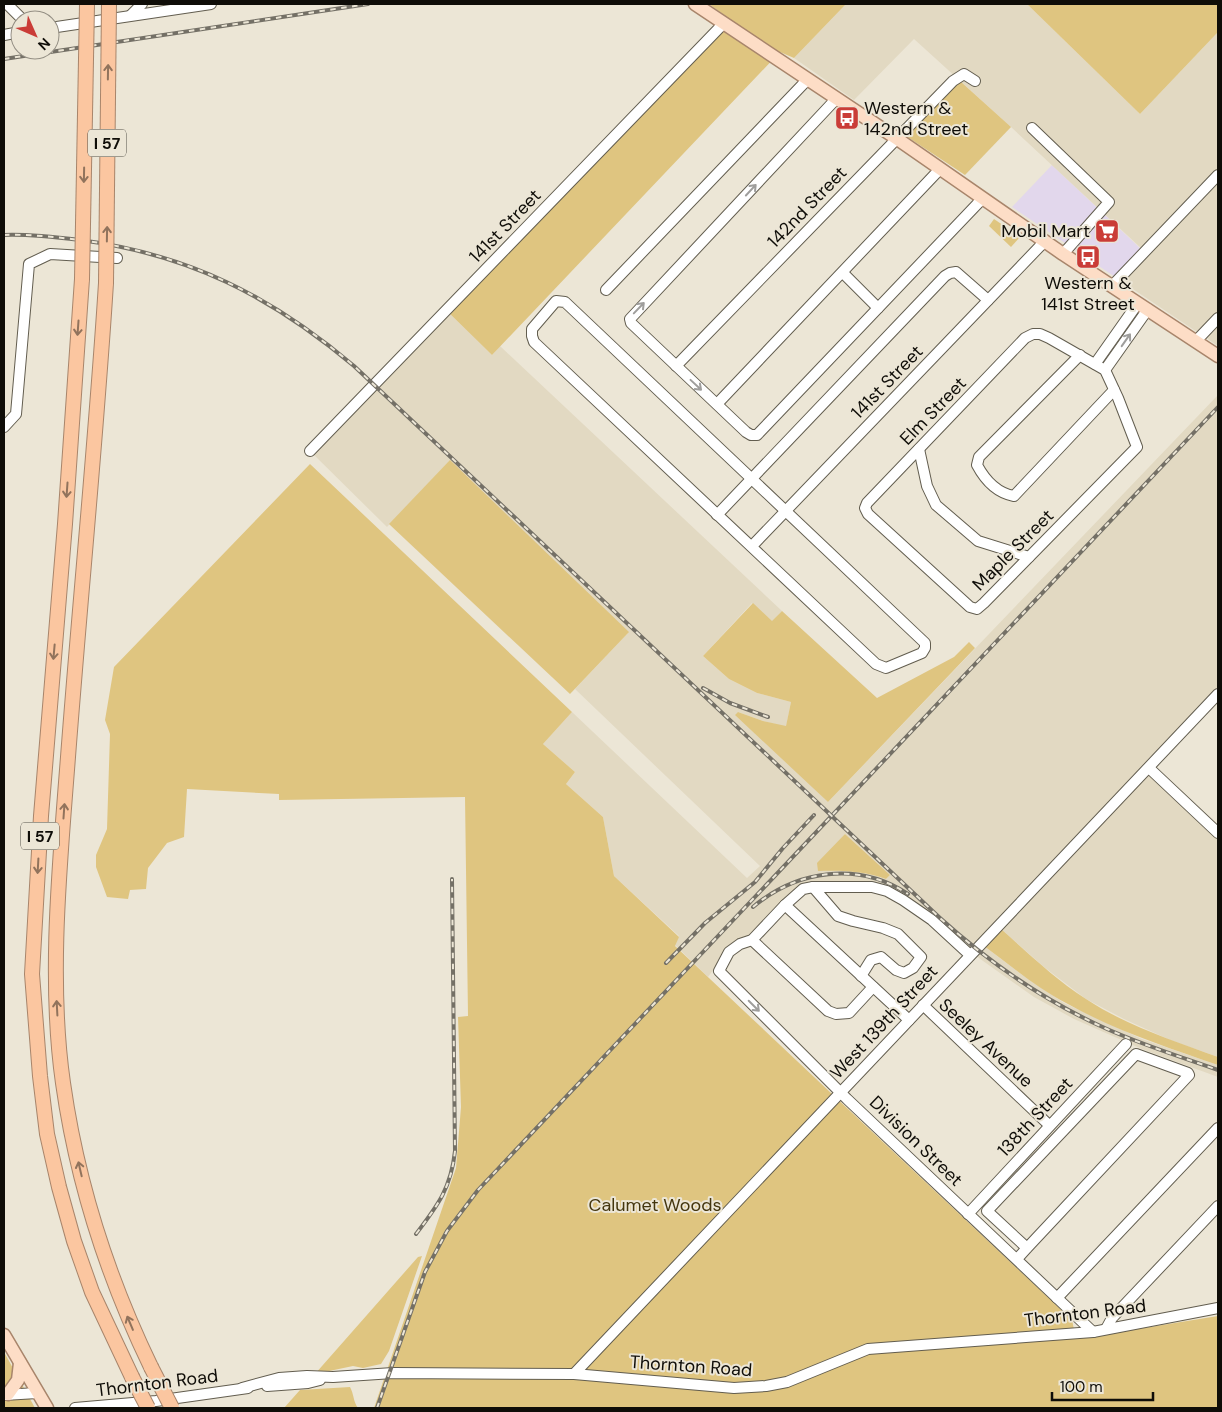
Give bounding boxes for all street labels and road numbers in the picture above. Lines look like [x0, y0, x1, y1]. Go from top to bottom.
road number: I 57 [88, 130, 126, 156]
street label: 142nd Street [762, 161, 852, 253]
street label: 141st Street [464, 184, 546, 268]
street label: 141st Street [846, 340, 928, 424]
street label: Elm Street [894, 372, 972, 450]
street label: Maple Street [967, 504, 1059, 596]
road number: I 57 [21, 822, 59, 849]
street label: West 139th Street [825, 960, 943, 1084]
street label: Seeley Avenue [934, 993, 1038, 1093]
street label: 138th Street [992, 1072, 1078, 1162]
street label: Division Street [864, 1090, 968, 1192]
street label: Thornton Road [1023, 1294, 1147, 1332]
street label: Thornton Road [629, 1350, 753, 1382]
street label: Thornton Road [95, 1364, 219, 1402]

